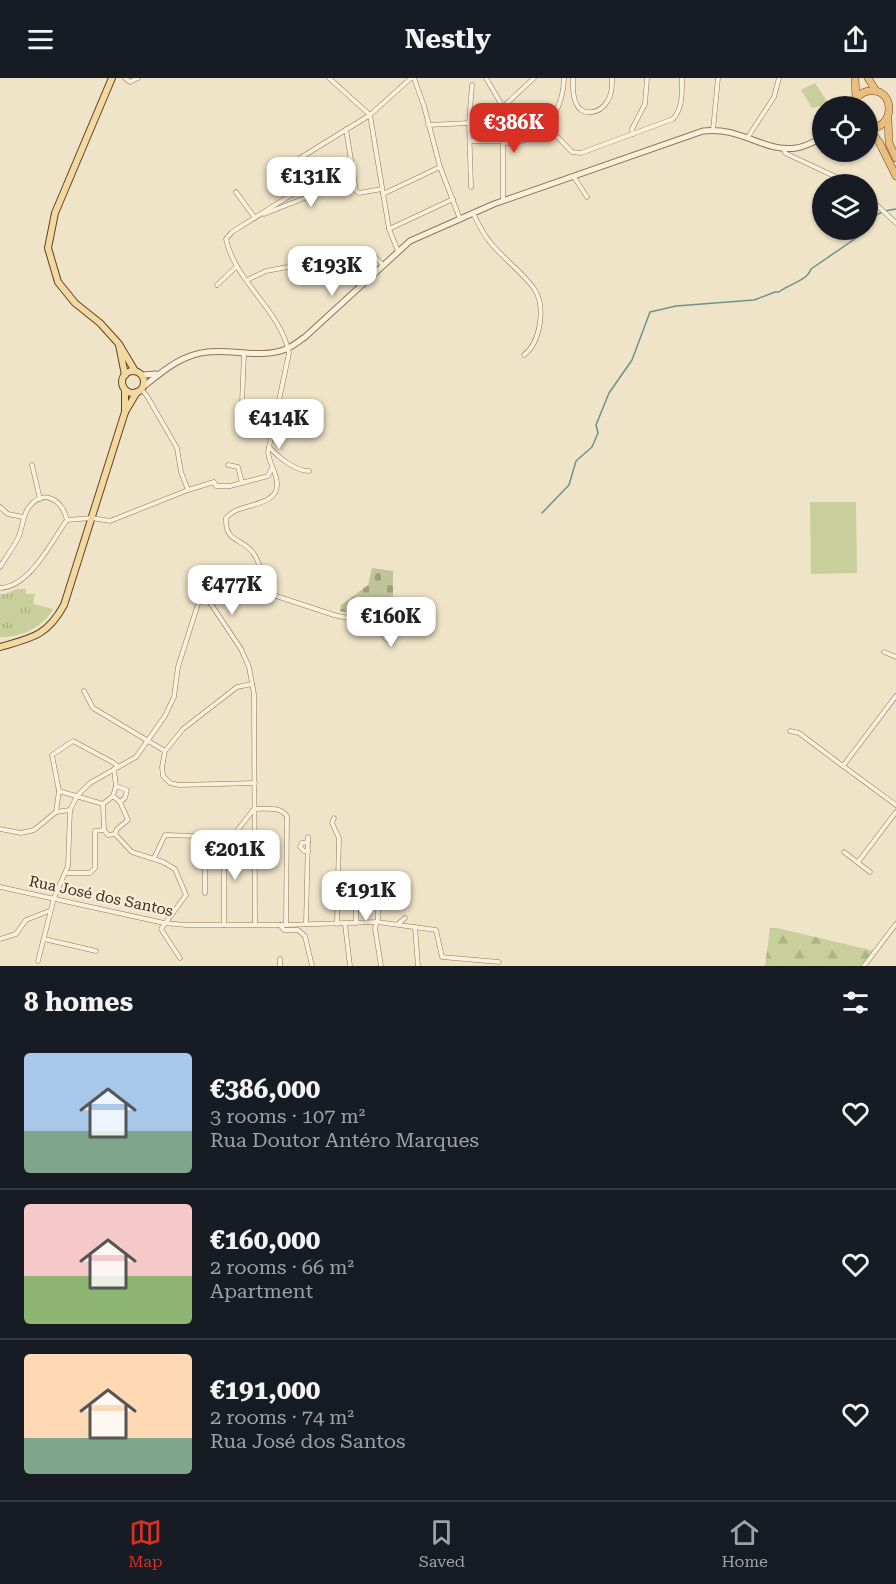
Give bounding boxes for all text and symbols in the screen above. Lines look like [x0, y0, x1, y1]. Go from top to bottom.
icon: menu [24, 23, 57, 56]
text: Nestly [405, 23, 491, 55]
icon: share [839, 23, 872, 56]
map controls [812, 96, 878, 240]
button: locate [812, 96, 878, 162]
pin: €386K [472, 103, 556, 154]
text: €386K [484, 110, 544, 134]
pin: €131K [269, 157, 353, 208]
text: €131K [281, 164, 341, 188]
button: layers [812, 174, 878, 240]
pin: €193K [290, 246, 374, 297]
text: €193K [302, 253, 362, 277]
pin: €414K [237, 399, 321, 450]
text: €414K [249, 406, 309, 430]
pin: €477K [190, 565, 274, 616]
text: €477K [202, 572, 262, 596]
pin: €160K [349, 597, 433, 648]
text: €160K [361, 604, 421, 628]
pin: €201K [193, 830, 277, 881]
text: €201K [205, 837, 265, 861]
pin: €191K [324, 871, 408, 922]
street label: Rua José dos Santos [27, 872, 175, 920]
text: €191K [336, 878, 396, 902]
icon: filters [839, 986, 872, 1019]
text: 8 homes [24, 987, 133, 1017]
text: €386,000 [210, 1074, 320, 1104]
icon: home [72, 1077, 144, 1149]
icon: heart [839, 1097, 872, 1130]
text: 3 rooms · 107 m² [210, 1104, 365, 1128]
text: Rua Doutor Antéro Marques [210, 1128, 479, 1152]
text: €160,000 [210, 1225, 320, 1255]
icon: home [72, 1228, 144, 1300]
icon: heart [839, 1248, 872, 1281]
text: 2 rooms · 66 m² [210, 1255, 354, 1279]
text: Apartment [210, 1279, 313, 1303]
text: €191,000 [210, 1375, 320, 1405]
icon: home [72, 1378, 144, 1450]
icon: heart [839, 1398, 872, 1431]
text: 2 rooms · 74 m² [210, 1405, 354, 1429]
text: Rua José dos Santos [210, 1429, 406, 1453]
tab: Map [128, 1516, 162, 1571]
tab: Saved [419, 1516, 465, 1571]
tab: Home [721, 1516, 768, 1571]

